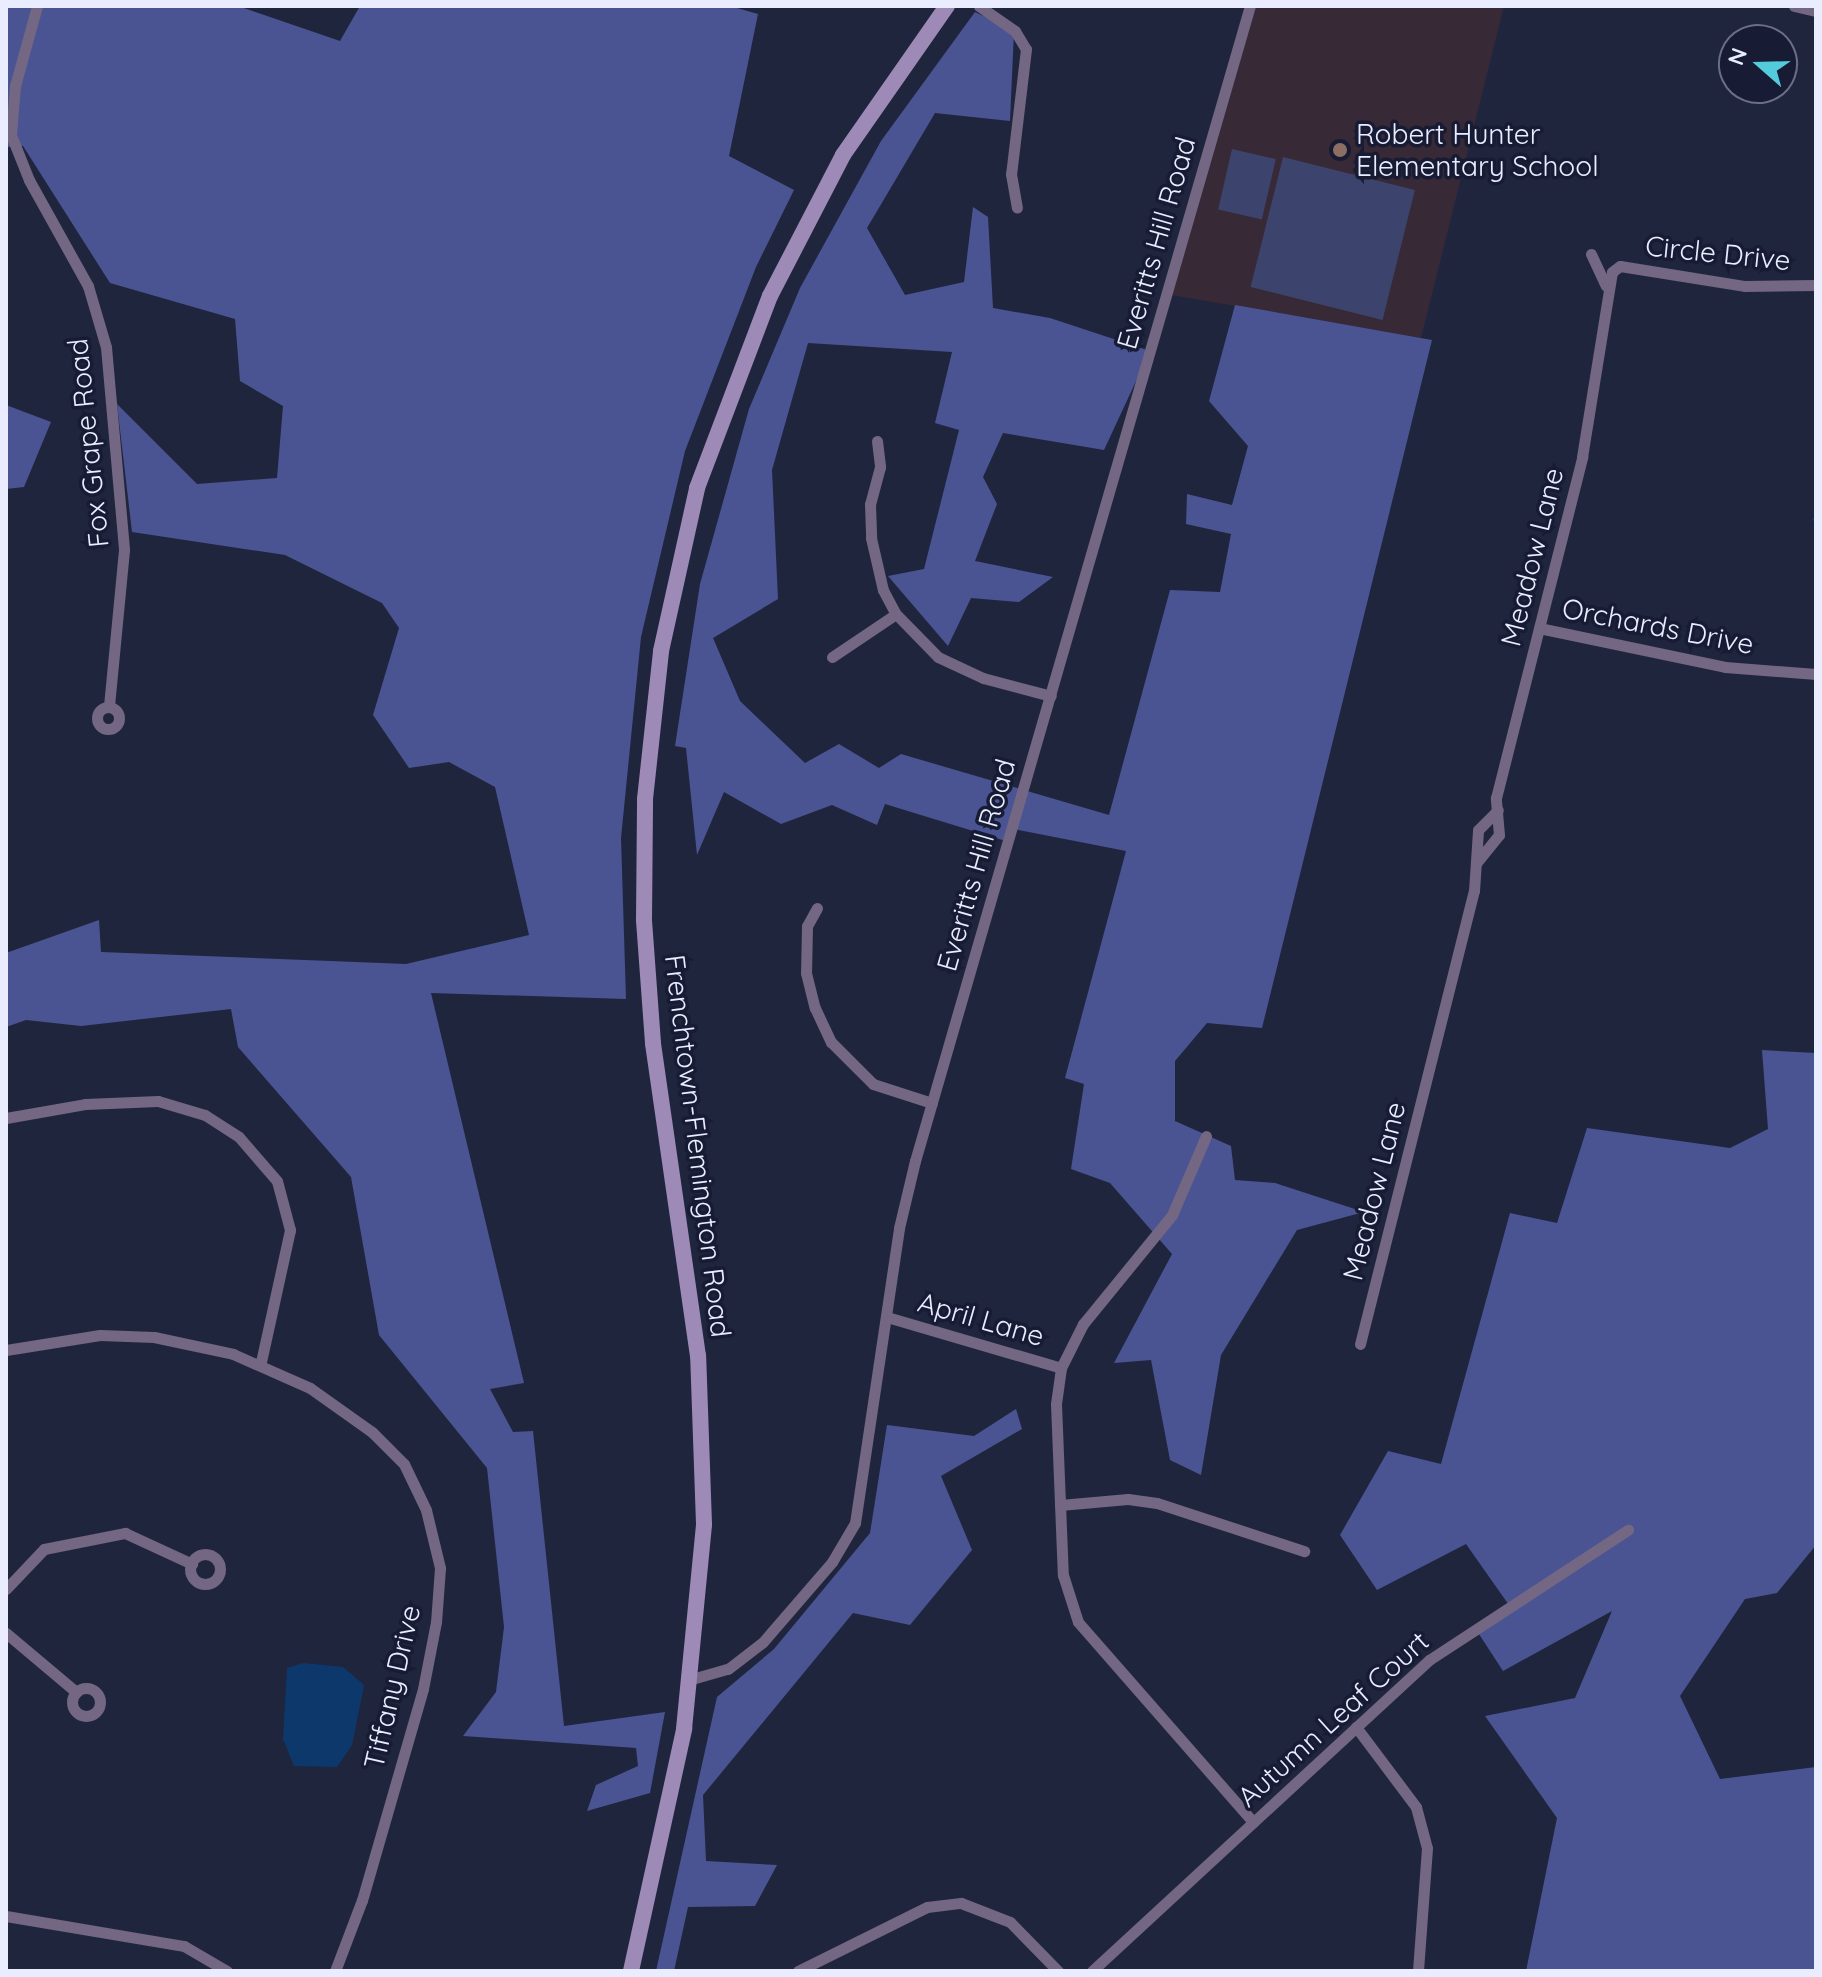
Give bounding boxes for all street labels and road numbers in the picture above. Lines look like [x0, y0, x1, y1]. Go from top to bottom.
street label: Everitts Hill Road [1110, 133, 1202, 353]
street label: Circle Drive [1644, 229, 1792, 277]
street label: Fox Grape Road [60, 337, 116, 549]
street label: Meadow Lane [1494, 464, 1570, 650]
street label: Orchards Drive [1559, 591, 1757, 661]
street label: Everitts Hill Road [930, 755, 1022, 975]
street label: Frenchtown-Flemington Road [658, 953, 738, 1339]
street label: Meadow Lane [1336, 1098, 1412, 1284]
street label: April Lane [914, 1285, 1048, 1353]
street label: Tiffany Drive [357, 1602, 427, 1772]
street label: Autumn Leaf Court [1231, 1624, 1435, 1814]

